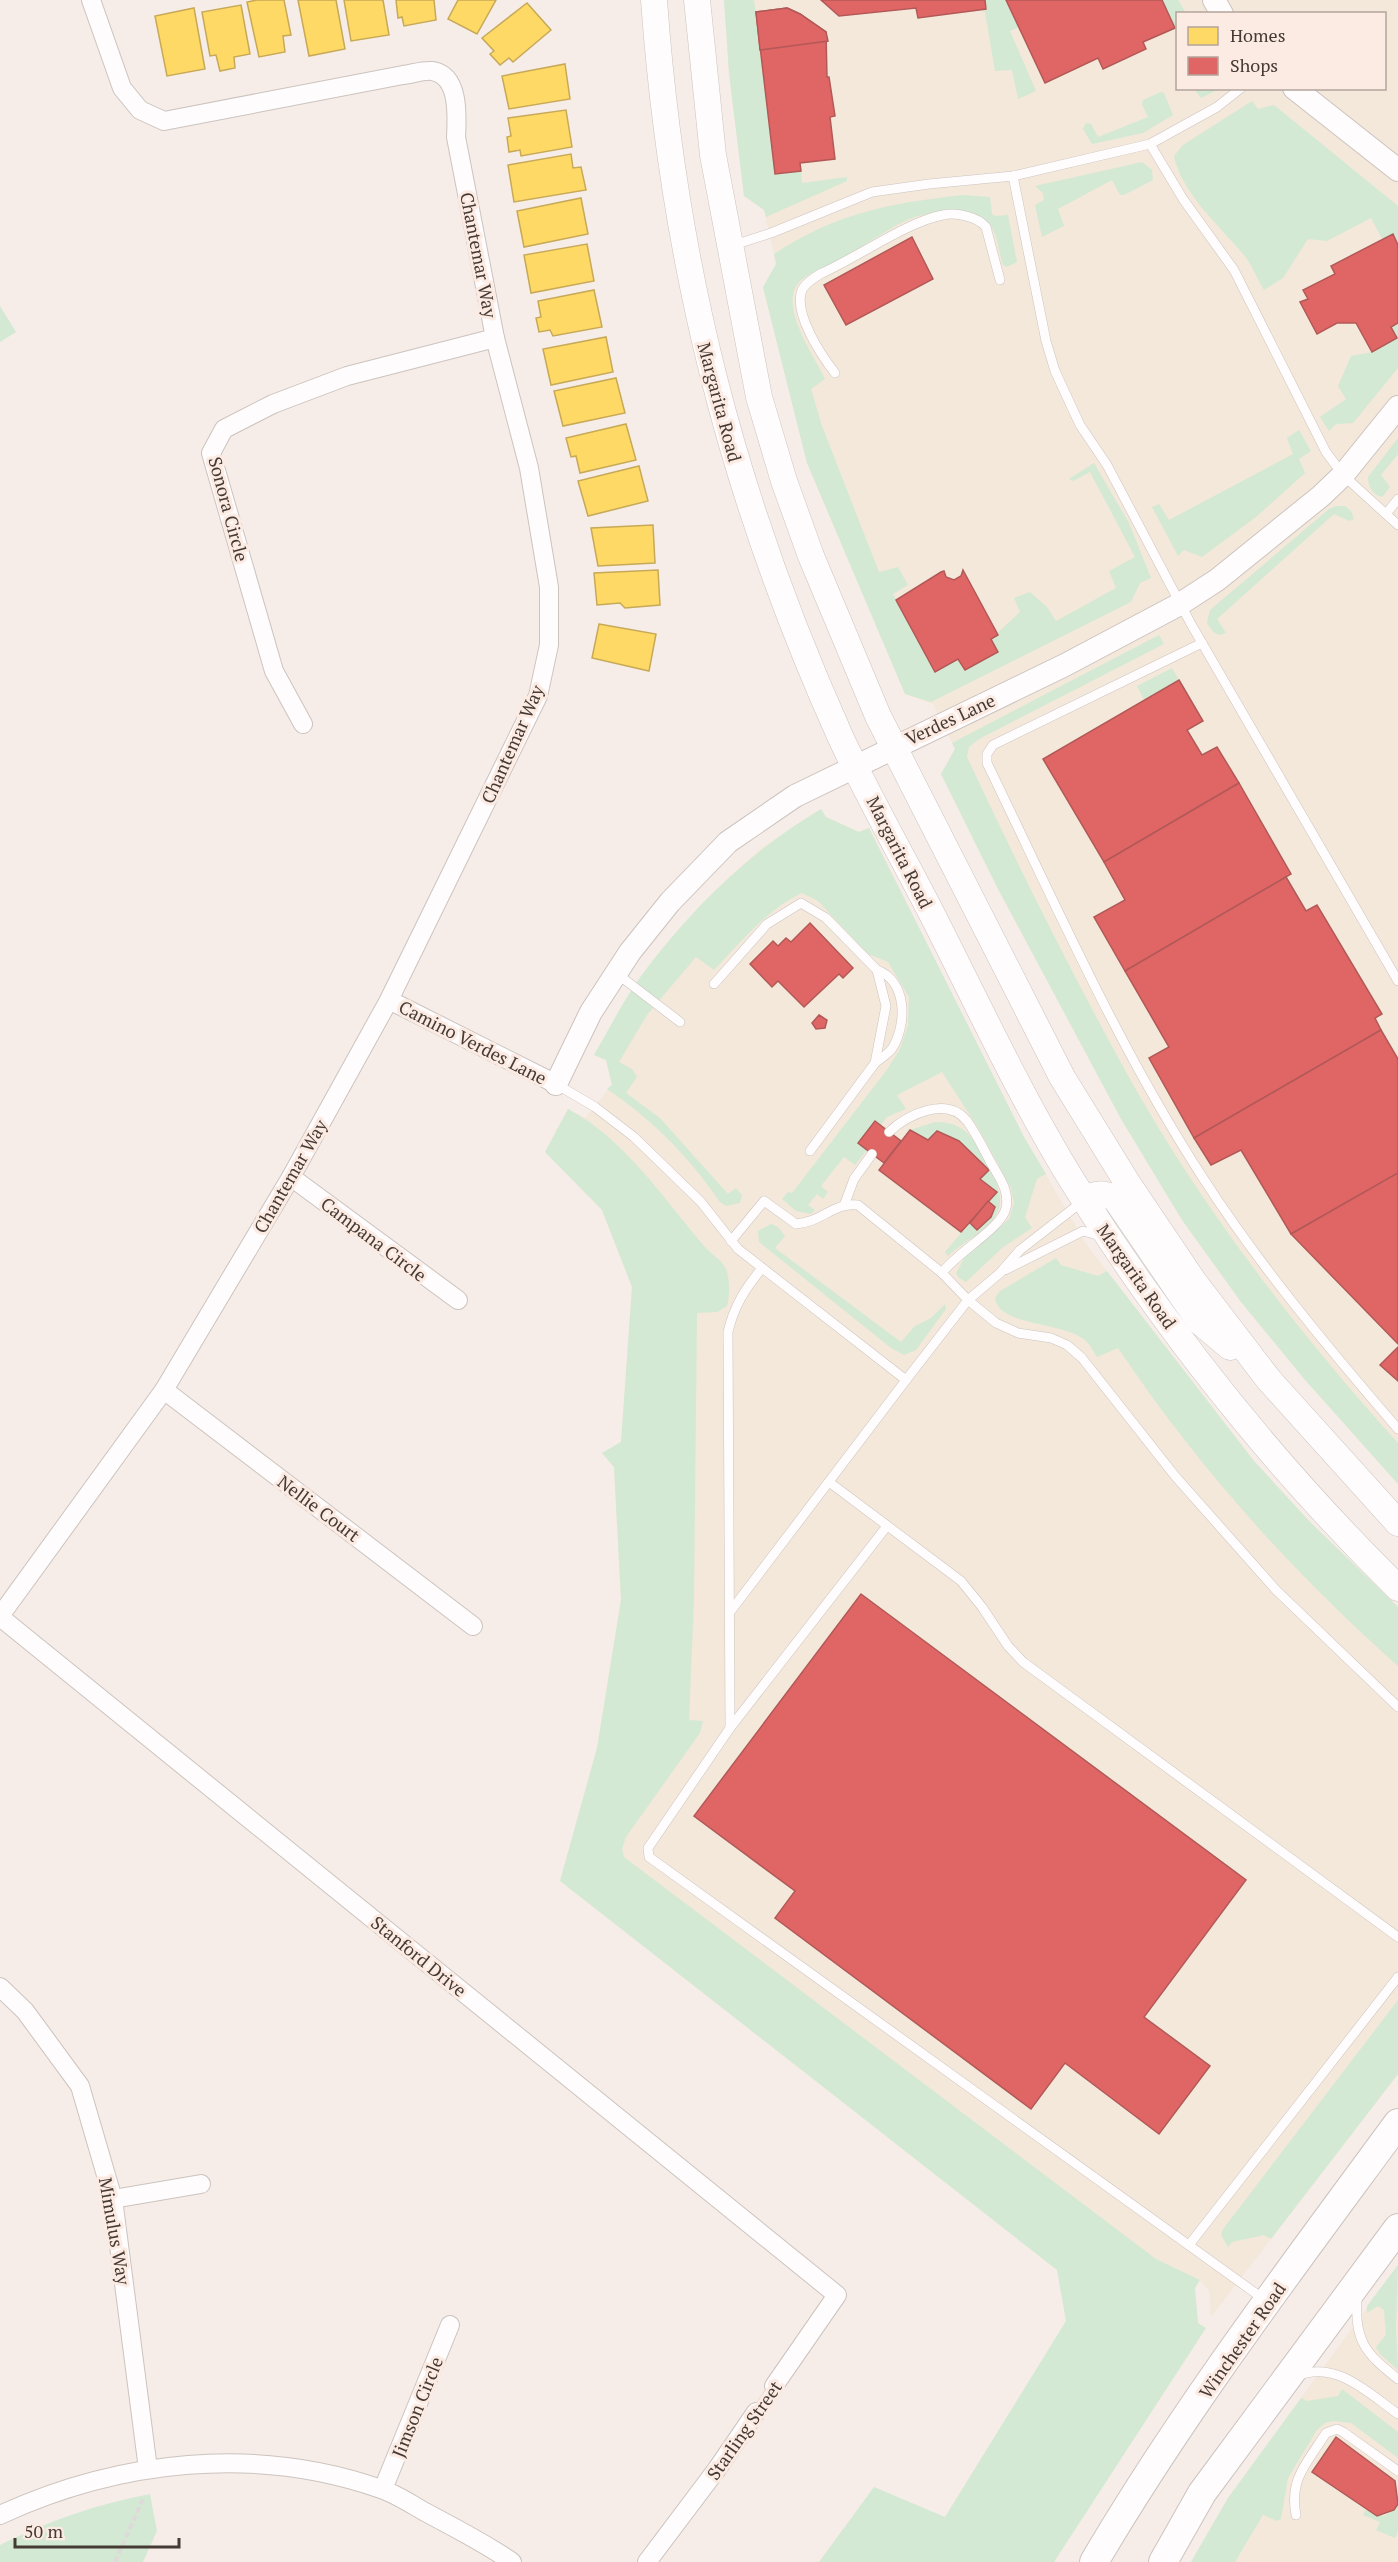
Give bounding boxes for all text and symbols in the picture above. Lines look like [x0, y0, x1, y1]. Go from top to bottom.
legend [1176, 12, 1386, 90]
text: Homes [1230, 23, 1285, 47]
text: Shops [1230, 53, 1278, 77]
street label: Chantemar Way [455, 190, 503, 321]
street label: Margarita Road [693, 340, 747, 464]
street label: Sonora Circle [204, 454, 254, 564]
street label: Chantemar Way [475, 680, 549, 807]
street label: Verdes Lane [901, 688, 999, 750]
street label: Margarita Road [861, 792, 939, 912]
street label: Camino Verdes Lane [395, 994, 551, 1090]
street label: Chantemar Way [248, 1114, 333, 1237]
street label: Campana Circle [316, 1191, 432, 1287]
street label: Margarita Road [1092, 1219, 1182, 1333]
street label: Nellie Court [273, 1469, 365, 1547]
street label: Stanford Drive [366, 1910, 472, 2002]
street label: Mimulus Way [94, 2175, 136, 2287]
street label: Winchester Road [1193, 2277, 1291, 2403]
street label: Jimson Circle [386, 2353, 448, 2461]
street label: Starling Street [701, 2375, 787, 2484]
scale bar [15, 2511, 178, 2549]
text: 50 m [24, 2519, 64, 2543]

